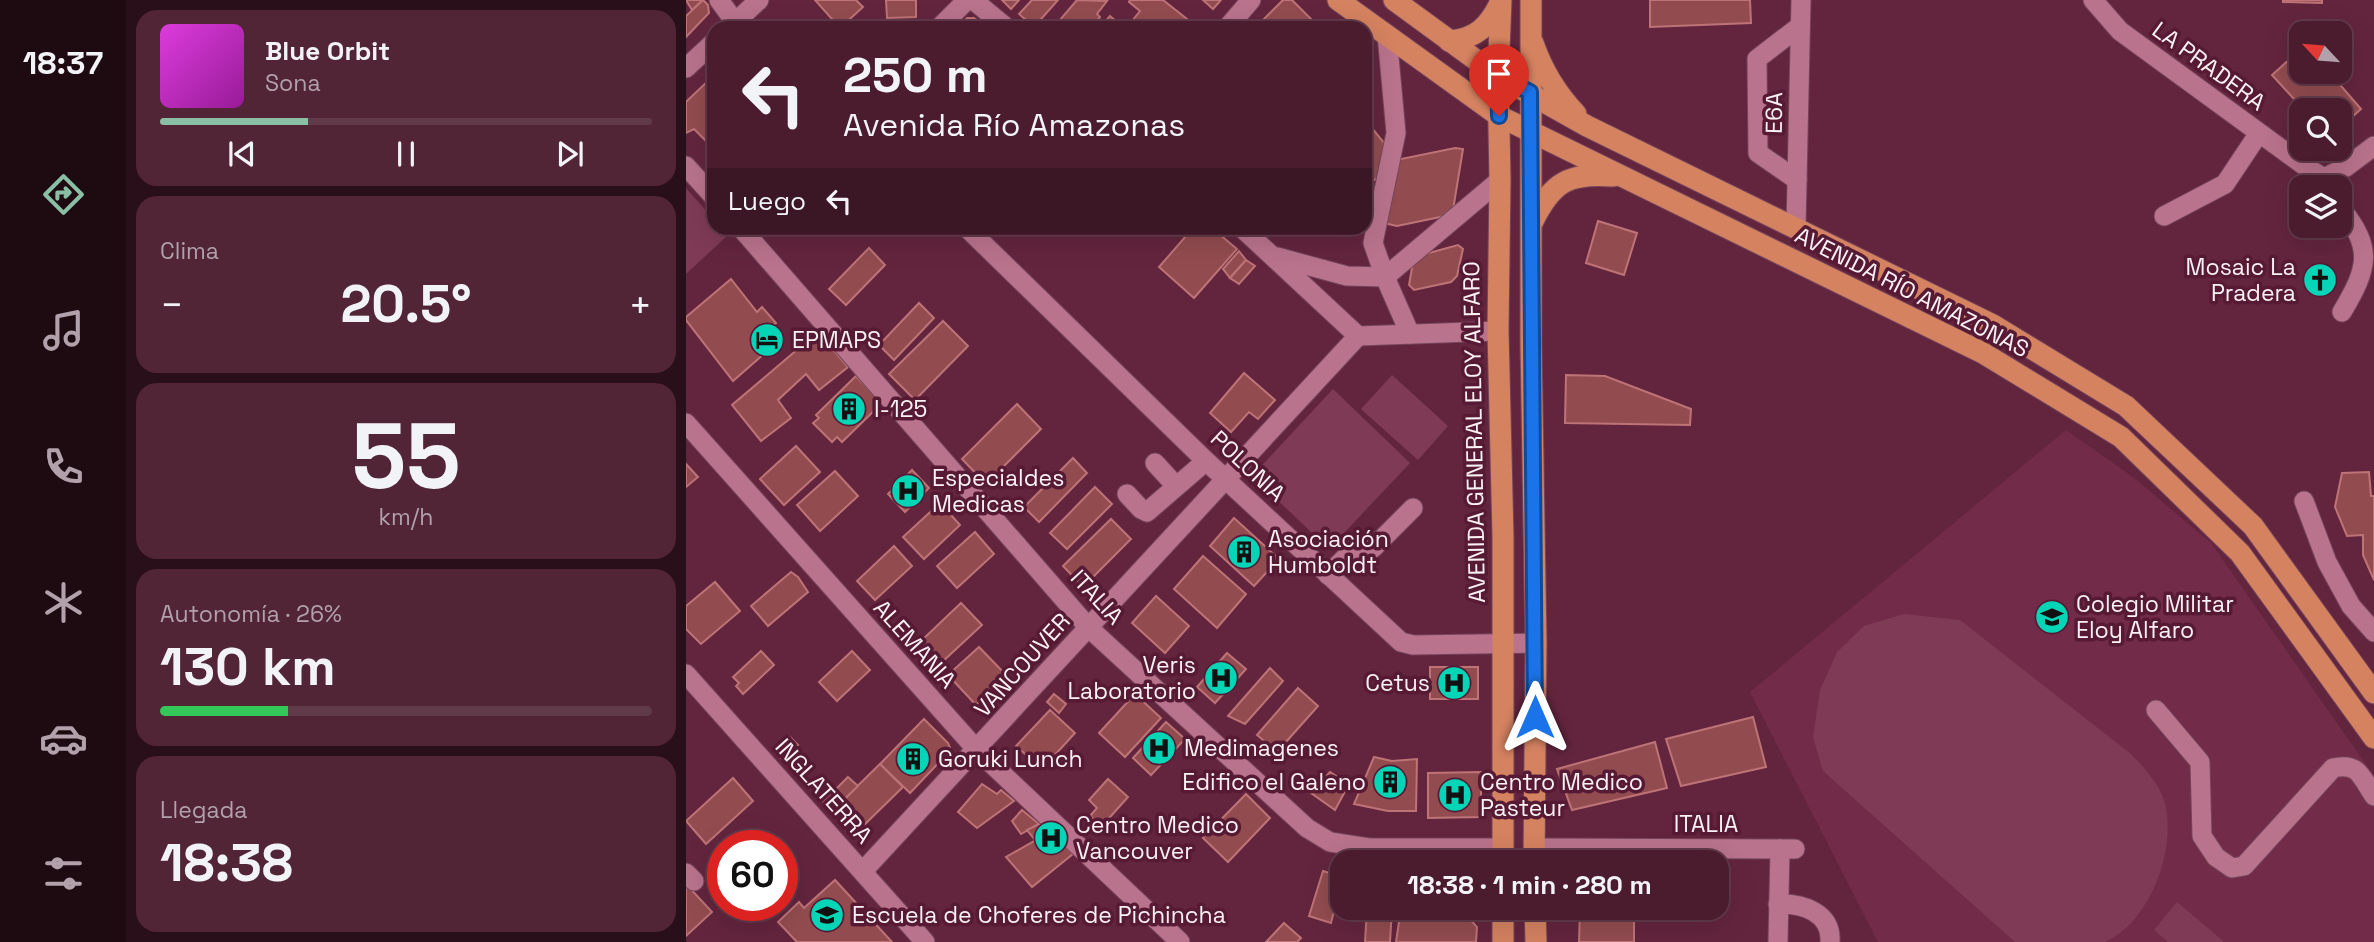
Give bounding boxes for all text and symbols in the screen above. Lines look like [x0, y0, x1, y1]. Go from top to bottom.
street label: LA PRADERA [2147, 15, 2271, 117]
north arrow [2289, 21, 2352, 84]
map controls [2289, 21, 2352, 238]
text: Blue Orbit [265, 34, 390, 68]
text: 18:37 [23, 43, 103, 83]
text: 250 m [843, 44, 988, 106]
pin [1469, 44, 1529, 116]
icon: left [728, 49, 819, 140]
icon: arrive [1480, 55, 1518, 93]
text: Sona [265, 68, 321, 98]
street label: E6A [1759, 92, 1789, 134]
button: search [2289, 98, 2352, 161]
text: Avenida Río Amazonas [843, 105, 1185, 145]
icon: previous [223, 135, 261, 173]
icon: pause [387, 135, 425, 173]
icon: next [551, 135, 589, 173]
icon: directions [39, 170, 88, 219]
button: layers [2289, 175, 2352, 238]
icon: left [820, 182, 858, 220]
text: Luego [728, 184, 806, 218]
street label: AVENIDA RÍO AMAZONAS [1790, 220, 2034, 364]
text: Clima [160, 236, 219, 266]
place label: Mosaic La Pradera [2186, 252, 2296, 308]
street label: AVENIDA GENERAL ELOY ALFARO [1456, 261, 1492, 603]
church icon: Mosaic La Pradera [2301, 261, 2339, 299]
text: 20.5° [340, 271, 472, 337]
text: − [160, 281, 184, 329]
text: + [628, 281, 652, 329]
icon: music [39, 306, 88, 355]
hotel icon: EPMAPS [748, 321, 786, 359]
place label: EPMAPS [792, 325, 881, 355]
building icon: I-125 [830, 390, 868, 428]
place label: I-125 [874, 394, 927, 424]
text: 55 [351, 398, 461, 515]
street label: POLONIA [1204, 424, 1292, 508]
icon: phone [39, 442, 88, 491]
place label: Especialdes Medicas [932, 463, 1064, 519]
hospital icon: Especialdes Medicas [889, 472, 927, 510]
text: km/h [379, 502, 433, 532]
place label: Asociación Humboldt [1268, 524, 1389, 580]
building icon: Asociación Humboldt [1225, 533, 1263, 571]
street label: ITALIA [1064, 563, 1130, 631]
icon: climate [39, 578, 88, 627]
place label: Colegio Militar Eloy Alfaro [2076, 589, 2234, 645]
street label: ALEMANIA [867, 593, 963, 695]
school or university icon: Colegio Militar Eloy Alfaro [2033, 598, 2071, 636]
text: Autonomía · 26% [160, 599, 342, 629]
street label: VANCOUVER [967, 607, 1077, 723]
text: 130 km [160, 634, 336, 700]
place label: Veris Laboratorio [1068, 650, 1196, 706]
hospital icon: Veris Laboratorio [1202, 659, 1240, 697]
hospital icon: Cetus [1435, 664, 1473, 702]
place label: Cetus [1365, 668, 1430, 698]
position arrow [1498, 680, 1572, 754]
icon: car [39, 714, 88, 763]
hospital icon: Medimagenes [1140, 729, 1178, 767]
street label: INGLATERRA [769, 732, 879, 850]
place label: Medimagenes [1184, 733, 1339, 763]
building icon: Goruki Lunch [894, 740, 932, 778]
place label: Goruki Lunch [938, 744, 1083, 774]
building icon: Edifico el Galeno [1371, 763, 1409, 801]
place label: Edifico el Galeno [1182, 767, 1366, 797]
place label: Centro Medico Pasteur [1480, 767, 1643, 823]
hospital icon: Centro Medico Pasteur [1436, 776, 1474, 814]
text: Llegada [160, 795, 248, 825]
street label: ITALIA [1674, 809, 1738, 839]
place label: Centro Medico Vancouver [1076, 810, 1239, 866]
hospital icon: Centro Medico Vancouver [1032, 819, 1070, 857]
text: 18:38 [160, 830, 293, 896]
speed limit sign: 60 [707, 830, 798, 921]
icon: filters [39, 849, 88, 898]
text: 18:38 · 1 min · 280 m [1407, 868, 1652, 902]
school or university icon: Escuela de Choferes de Pichincha [808, 896, 846, 934]
place label: Escuela de Choferes de Pichincha [852, 900, 1226, 930]

